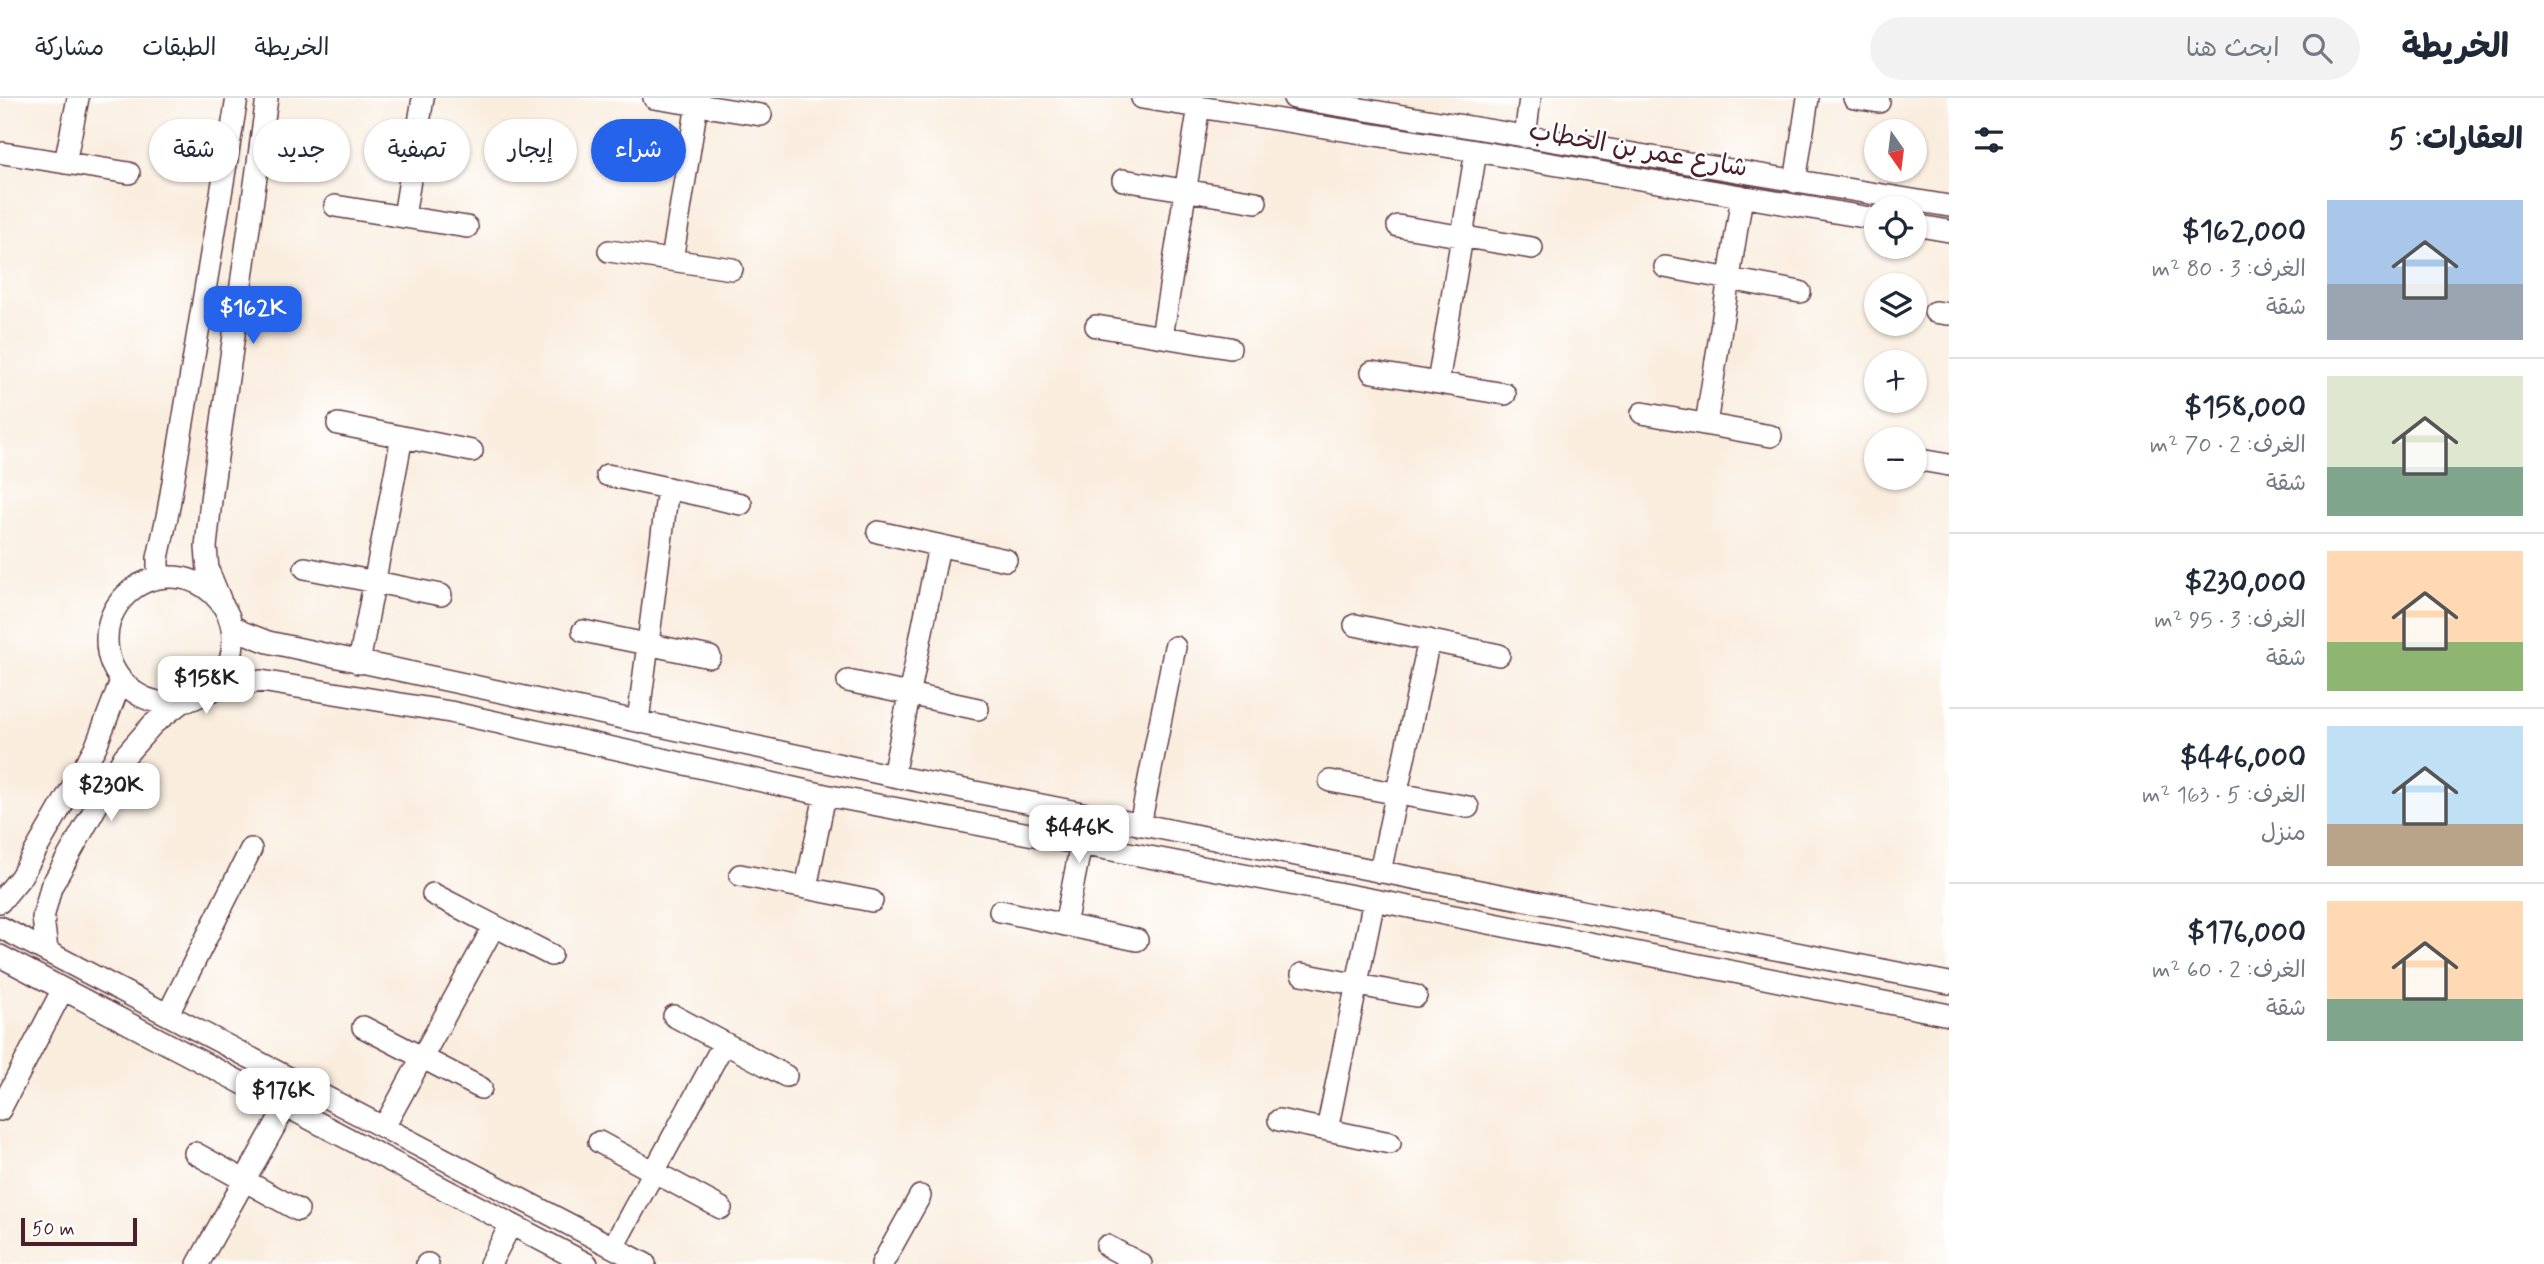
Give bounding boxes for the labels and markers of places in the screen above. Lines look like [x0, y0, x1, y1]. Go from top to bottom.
pin: $162K [204, 286, 302, 346]
pin: $158K [157, 656, 255, 716]
pin: $230K [62, 764, 160, 823]
pin: $446K [1030, 806, 1128, 865]
pin: $176K [234, 1068, 332, 1128]

